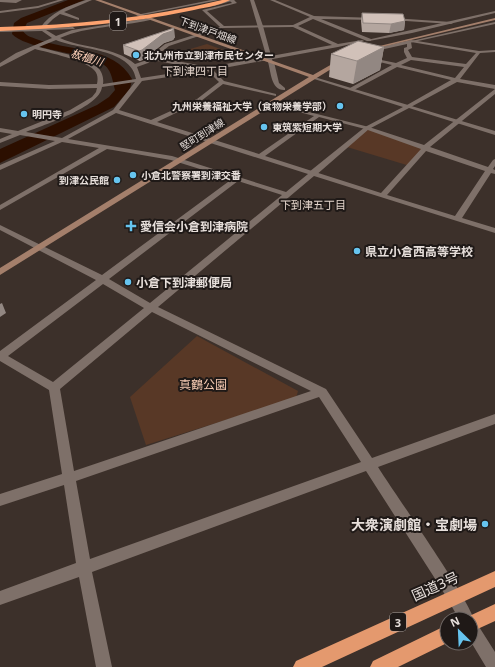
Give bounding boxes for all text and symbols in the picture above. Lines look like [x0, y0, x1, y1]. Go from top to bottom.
road number: 1 [110, 12, 126, 30]
street label: 下到津戸畑線 [177, 13, 239, 47]
water label: 板櫃川 [69, 45, 106, 69]
place label: 北九州市立到津市民センター [144, 48, 274, 62]
marker: 北九州市立到津市民センター [131, 50, 141, 60]
district label: 下到津四丁目 [162, 63, 228, 78]
place label: 九州栄養福祉大学（食物栄養学部） [172, 99, 332, 113]
marker: 九州栄養福祉大学（食物栄養学部） [335, 101, 345, 111]
place label: 明円寺 [32, 107, 62, 121]
marker: 明円寺 [19, 109, 29, 119]
street label: 堅町到津線 [177, 115, 227, 153]
place label: 東筑紫短期大学 [272, 120, 342, 134]
marker: 東筑紫短期大学 [259, 122, 269, 132]
place label: 小倉北警察署到津交番 [141, 168, 241, 182]
marker: 小倉北警察署到津交番 [128, 170, 138, 180]
place label: 到津公民館 [59, 173, 109, 187]
marker: 到津公民館 [112, 175, 122, 185]
district label: 下到津五丁目 [280, 197, 346, 212]
place label: 愛信会小倉到津病院 [140, 218, 248, 235]
marker: 愛信会小倉到津病院 [125, 220, 137, 232]
place label: 県立小倉西高等学校 [365, 243, 473, 260]
marker: 県立小倉西高等学校 [352, 246, 362, 256]
place label: 小倉下到津郵便局 [136, 274, 232, 291]
marker: 小倉下到津郵便局 [123, 277, 133, 287]
park label: 真鶴公園 [179, 376, 227, 393]
place label: 大衆演劇館・宝劇場 [351, 515, 477, 534]
marker: 大衆演劇館・宝劇場 [480, 519, 490, 529]
street label: 国道3号 [408, 567, 462, 605]
north arrow [439, 611, 479, 651]
road number: 3 [390, 613, 406, 631]
text: N [448, 613, 462, 630]

